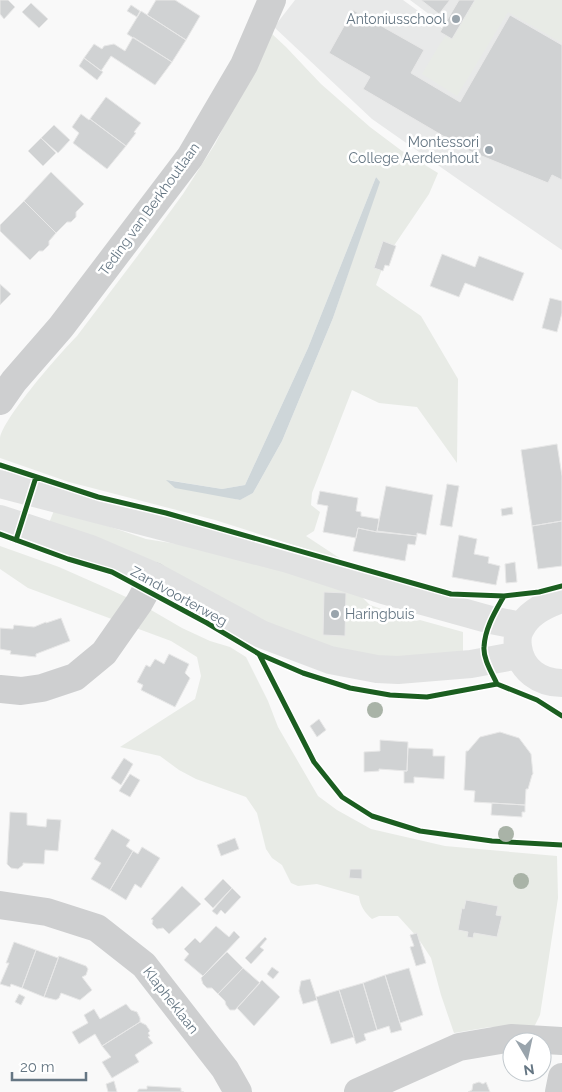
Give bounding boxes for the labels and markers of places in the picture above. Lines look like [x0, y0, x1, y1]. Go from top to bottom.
place label: Antoniusschool [346, 11, 446, 27]
marker: Antoniusschool [450, 13, 462, 25]
place label: Montessori College Aerdenhout [348, 134, 479, 166]
marker: Montessori College Aerdenhout [483, 144, 495, 156]
place label: Haringbuis [345, 606, 415, 622]
marker: Haringbuis [329, 608, 341, 620]

